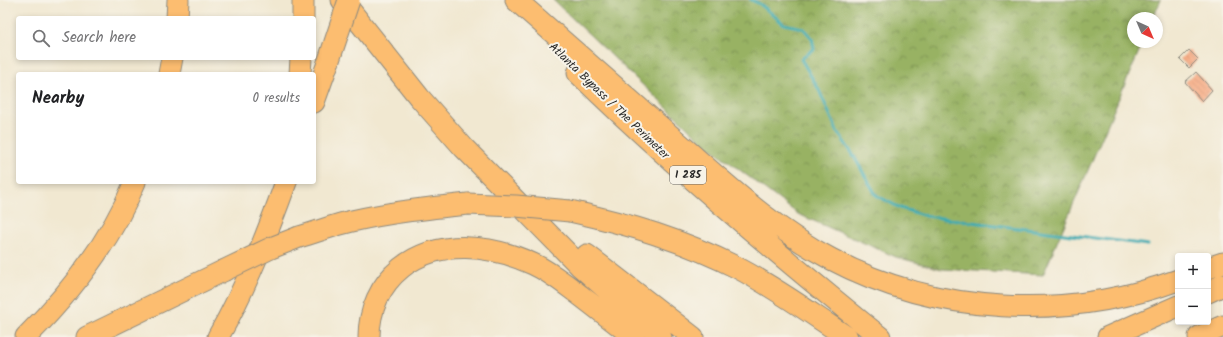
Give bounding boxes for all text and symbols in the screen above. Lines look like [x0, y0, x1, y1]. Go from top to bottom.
north arrow [1127, 12, 1163, 48]
search box [16, 16, 316, 60]
text: Search here [62, 26, 136, 50]
icon: search [30, 27, 52, 49]
street label: Atlanta Bypass / The Perimeter [544, 38, 674, 165]
text: Nearby [32, 85, 84, 112]
text: 0 results [253, 88, 300, 109]
road number: I 285 [670, 166, 706, 184]
map controls [1175, 253, 1211, 325]
button: + [1175, 253, 1211, 289]
button: − [1175, 289, 1211, 325]

